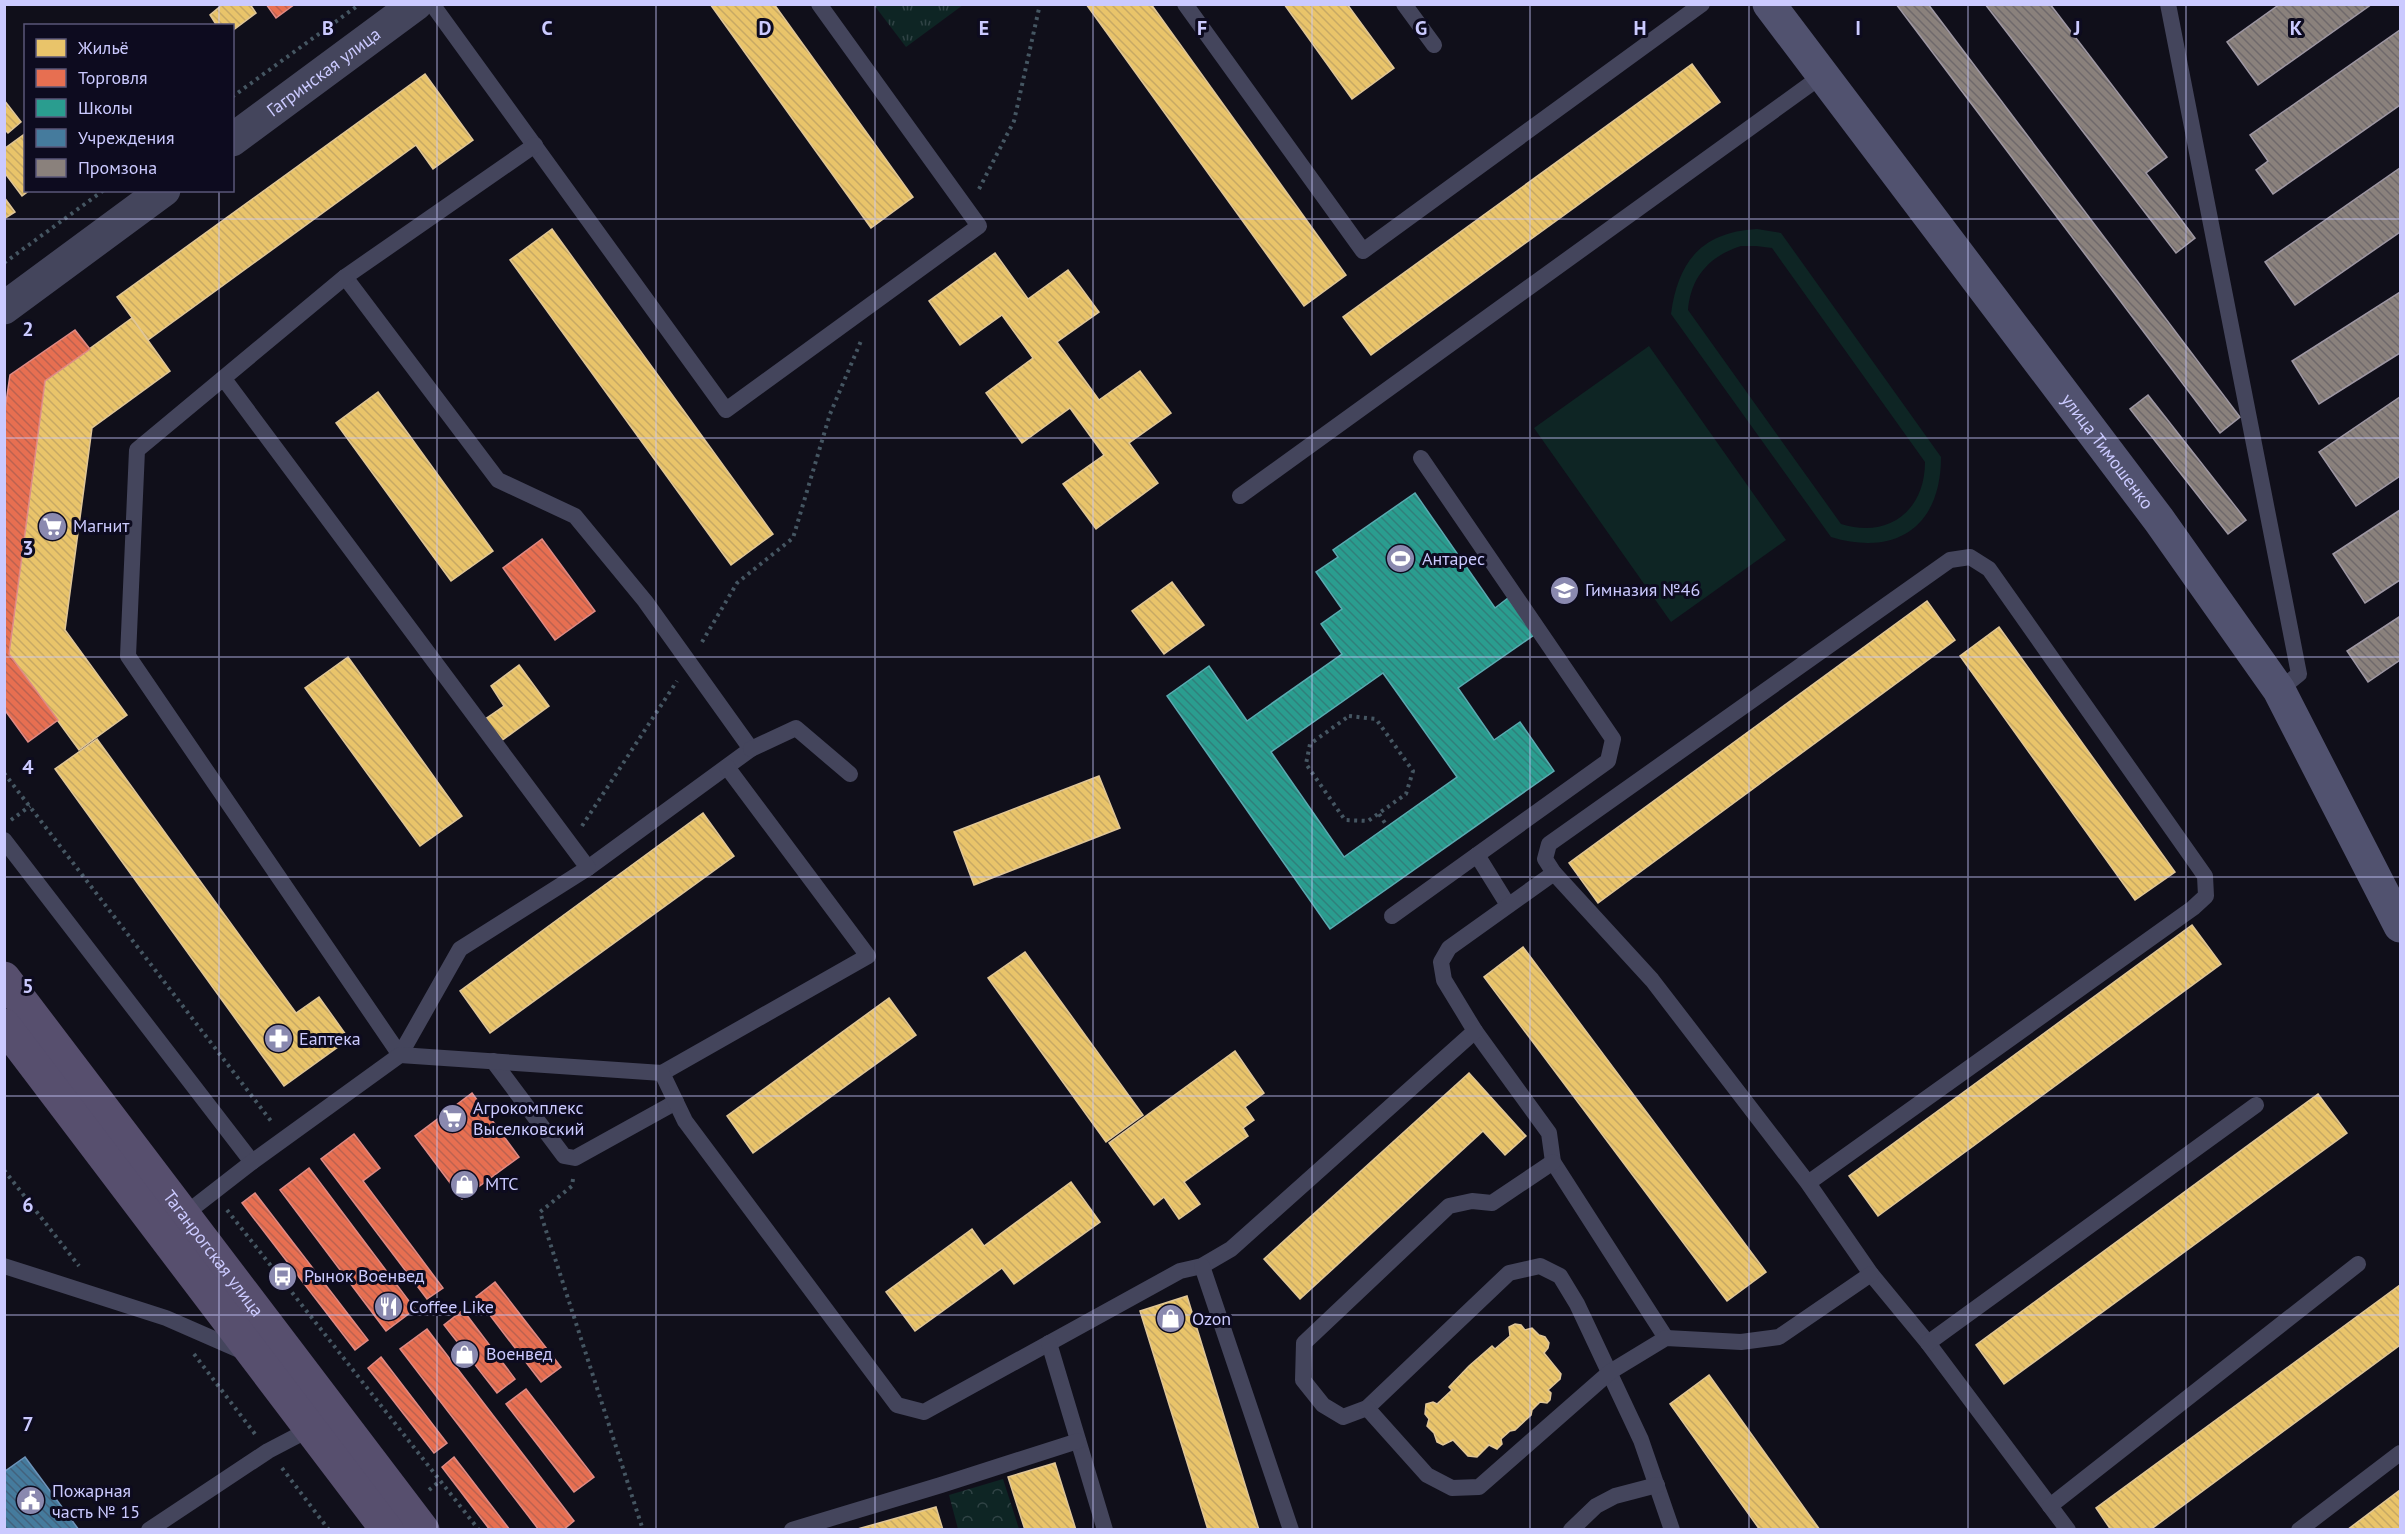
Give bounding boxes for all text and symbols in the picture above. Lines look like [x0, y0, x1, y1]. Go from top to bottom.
text: B [322, 15, 334, 41]
text: C [541, 15, 553, 41]
text: D [759, 15, 772, 41]
text: E [979, 15, 989, 41]
text: F [1197, 15, 1207, 41]
text: G [1415, 15, 1427, 41]
text: H [1633, 15, 1647, 41]
text: I [1855, 15, 1861, 41]
text: J [2073, 15, 2080, 41]
text: K [2290, 15, 2303, 41]
street label: Гагринская улица [262, 22, 385, 121]
legend [24, 24, 234, 192]
text: Жильё [77, 36, 129, 59]
text: Торговля [78, 66, 148, 89]
text: Школы [78, 96, 133, 119]
text: Учреждения [78, 126, 175, 149]
text: Промзона [78, 156, 157, 179]
text: 2 [22, 316, 34, 342]
street label: улица Тимошенко [2056, 389, 2159, 514]
supermarket icon: Магнит [36, 510, 68, 542]
place label: Магнит [73, 514, 130, 537]
text: 3 [22, 535, 34, 561]
sports icon: Антарес [1385, 543, 1417, 575]
place label: Антарес [1422, 547, 1485, 570]
school or university icon: Гимназия №46 [1548, 574, 1580, 606]
place label: Гимназия №46 [1585, 578, 1700, 601]
text: 4 [22, 754, 34, 780]
text: 5 [22, 973, 34, 999]
pharmacy icon: Еаптека [262, 1023, 294, 1055]
place label: Еаптека [299, 1027, 361, 1050]
place label: Агрокомплекс Выселковский [473, 1096, 584, 1140]
supermarket icon: Агрокомплекс Выселковский [436, 1102, 468, 1134]
shop icon: МТС [448, 1168, 480, 1200]
place label: МТС [485, 1172, 519, 1195]
street label: Таганрогская улица [158, 1185, 269, 1321]
text: 6 [22, 1192, 34, 1218]
bus stop icon: Рынок Военвед [267, 1260, 299, 1292]
place label: Рынок Военвед [304, 1264, 425, 1287]
restaurant icon: Coffee Like [372, 1291, 404, 1323]
place label: Coffee Like [409, 1295, 494, 1318]
shop icon: Ozon [1155, 1303, 1187, 1335]
place label: Ozon [1192, 1307, 1231, 1330]
shop icon: Военвед [449, 1338, 481, 1370]
place label: Военвед [486, 1342, 553, 1365]
text: 7 [22, 1411, 34, 1437]
place label: Пожарная часть № 15 [52, 1479, 140, 1523]
public building icon: Пожарная часть № 15 [15, 1485, 47, 1517]

